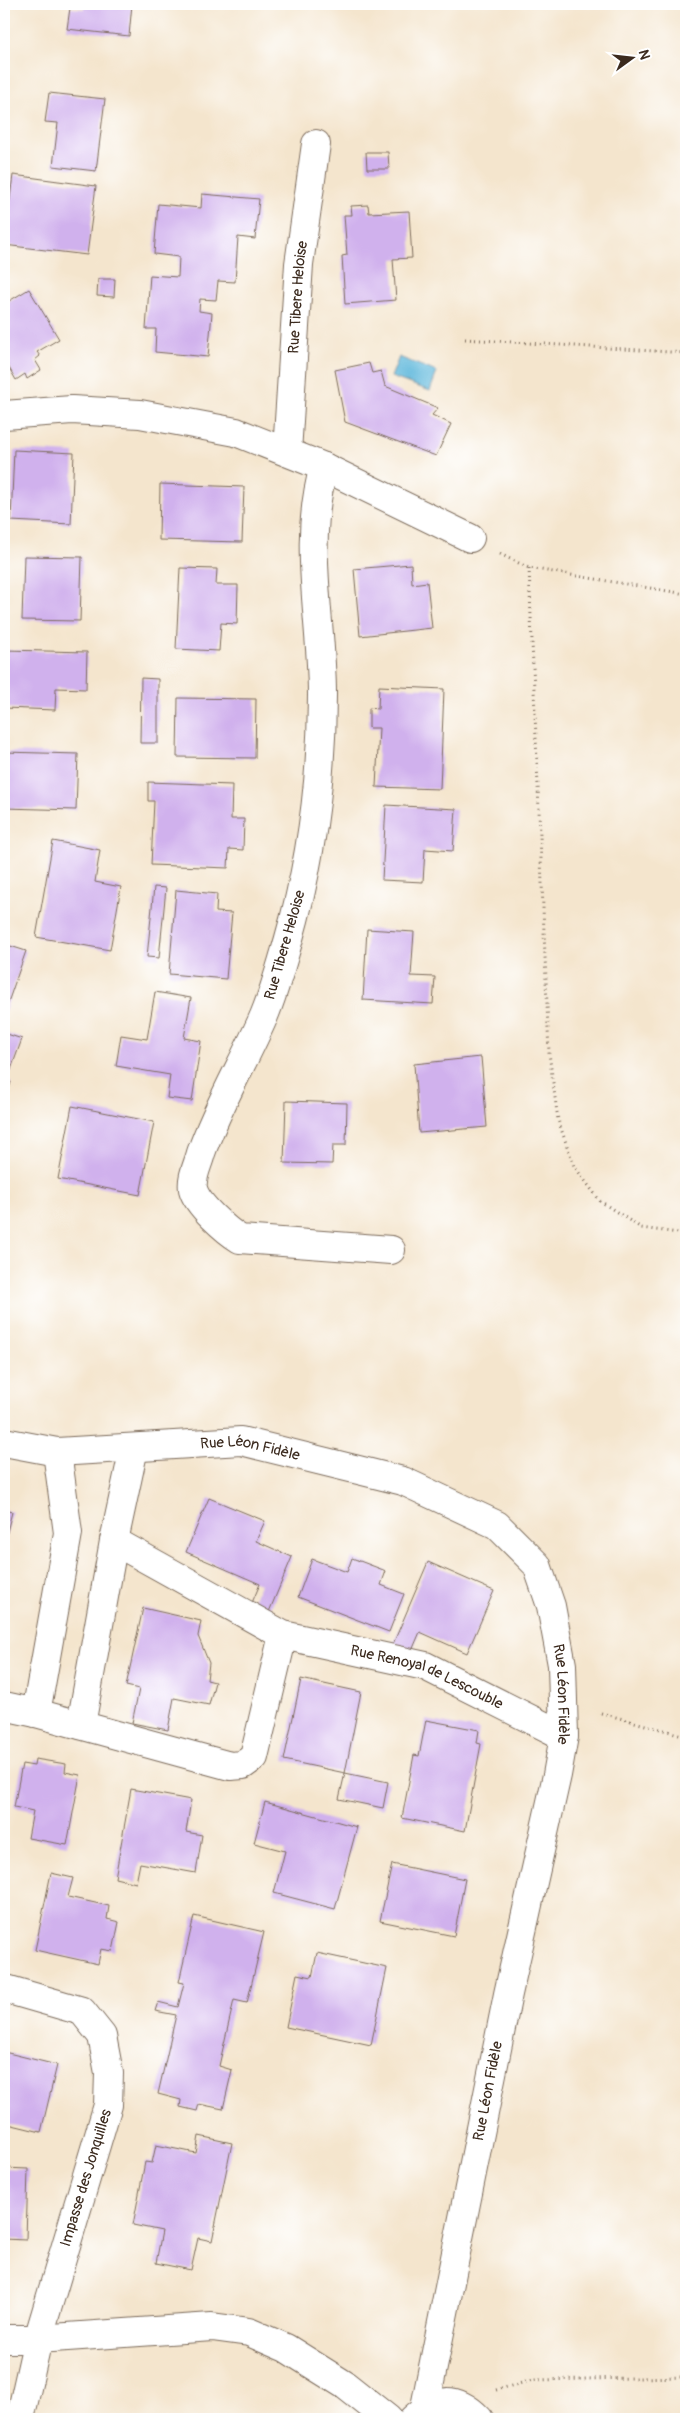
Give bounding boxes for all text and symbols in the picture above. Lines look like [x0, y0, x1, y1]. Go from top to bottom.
north arrow [608, 32, 658, 82]
text: N [635, 48, 654, 62]
street label: Rue Tibere Heloise [284, 239, 312, 354]
street label: Rue Tibere Heloise [260, 887, 310, 1002]
street label: Rue Léon Fidèle [200, 1431, 302, 1465]
street label: Rue Renoyal de Lescouble [349, 1641, 507, 1714]
street label: Rue Léon Fidèle [549, 1642, 574, 1747]
street label: Rue Léon Fidèle [469, 2039, 507, 2142]
street label: Impasse des Jonquilles [56, 2107, 116, 2249]

